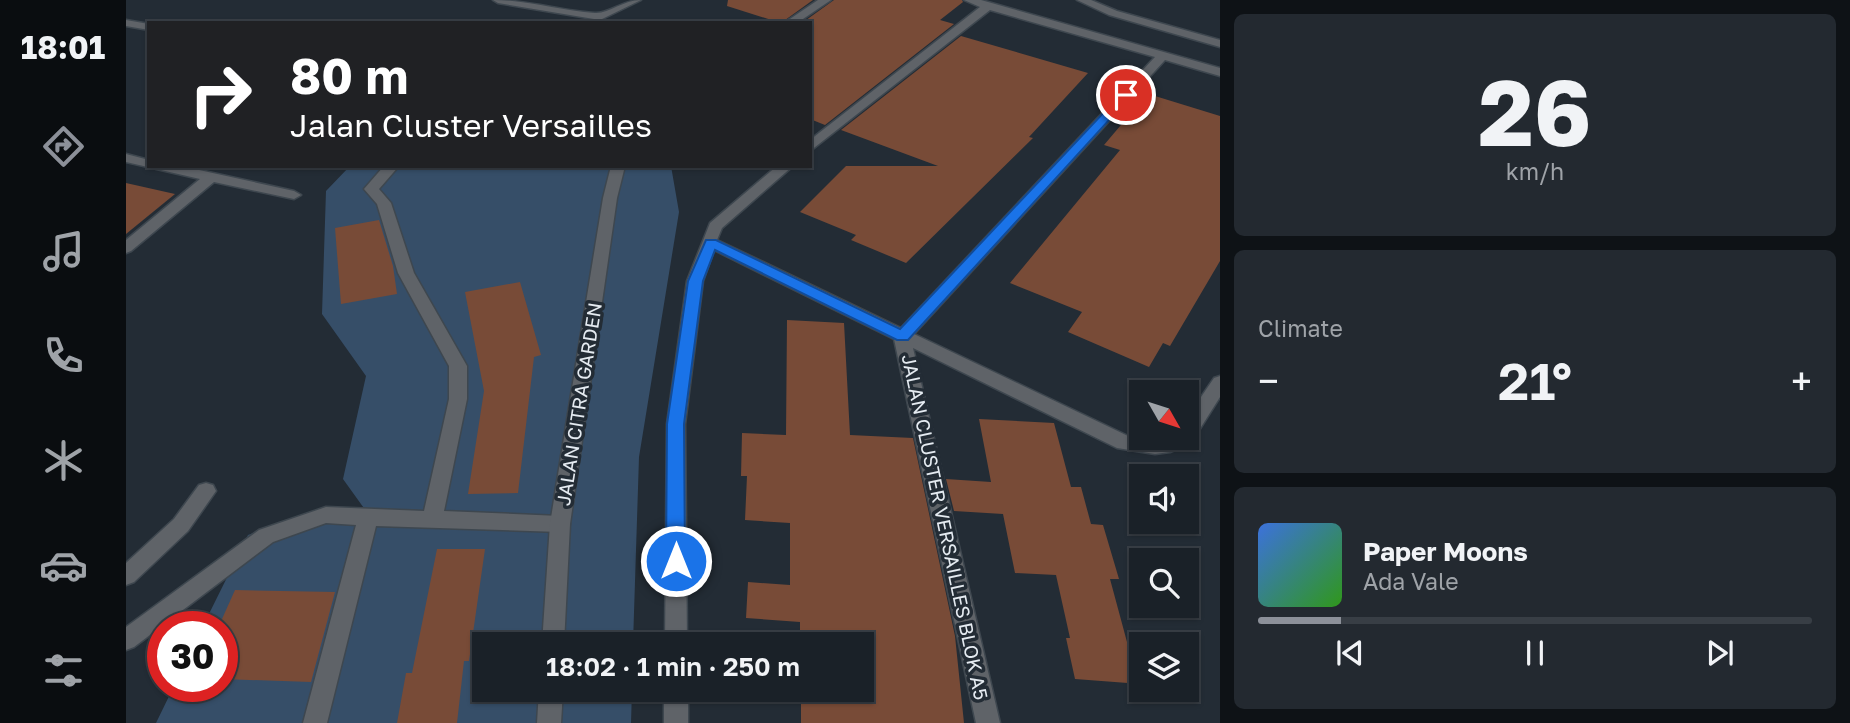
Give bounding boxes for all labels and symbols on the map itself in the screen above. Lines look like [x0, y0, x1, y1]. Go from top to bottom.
pin [1096, 65, 1156, 125]
street label: JALAN CITRA GARDEN [551, 301, 606, 507]
street label: JALAN CLUSTER VERSAILLES BLOK A5 [898, 352, 993, 702]
north arrow [1129, 380, 1199, 450]
position arrow [639, 524, 713, 598]
speed limit sign: 30 [147, 611, 238, 702]

